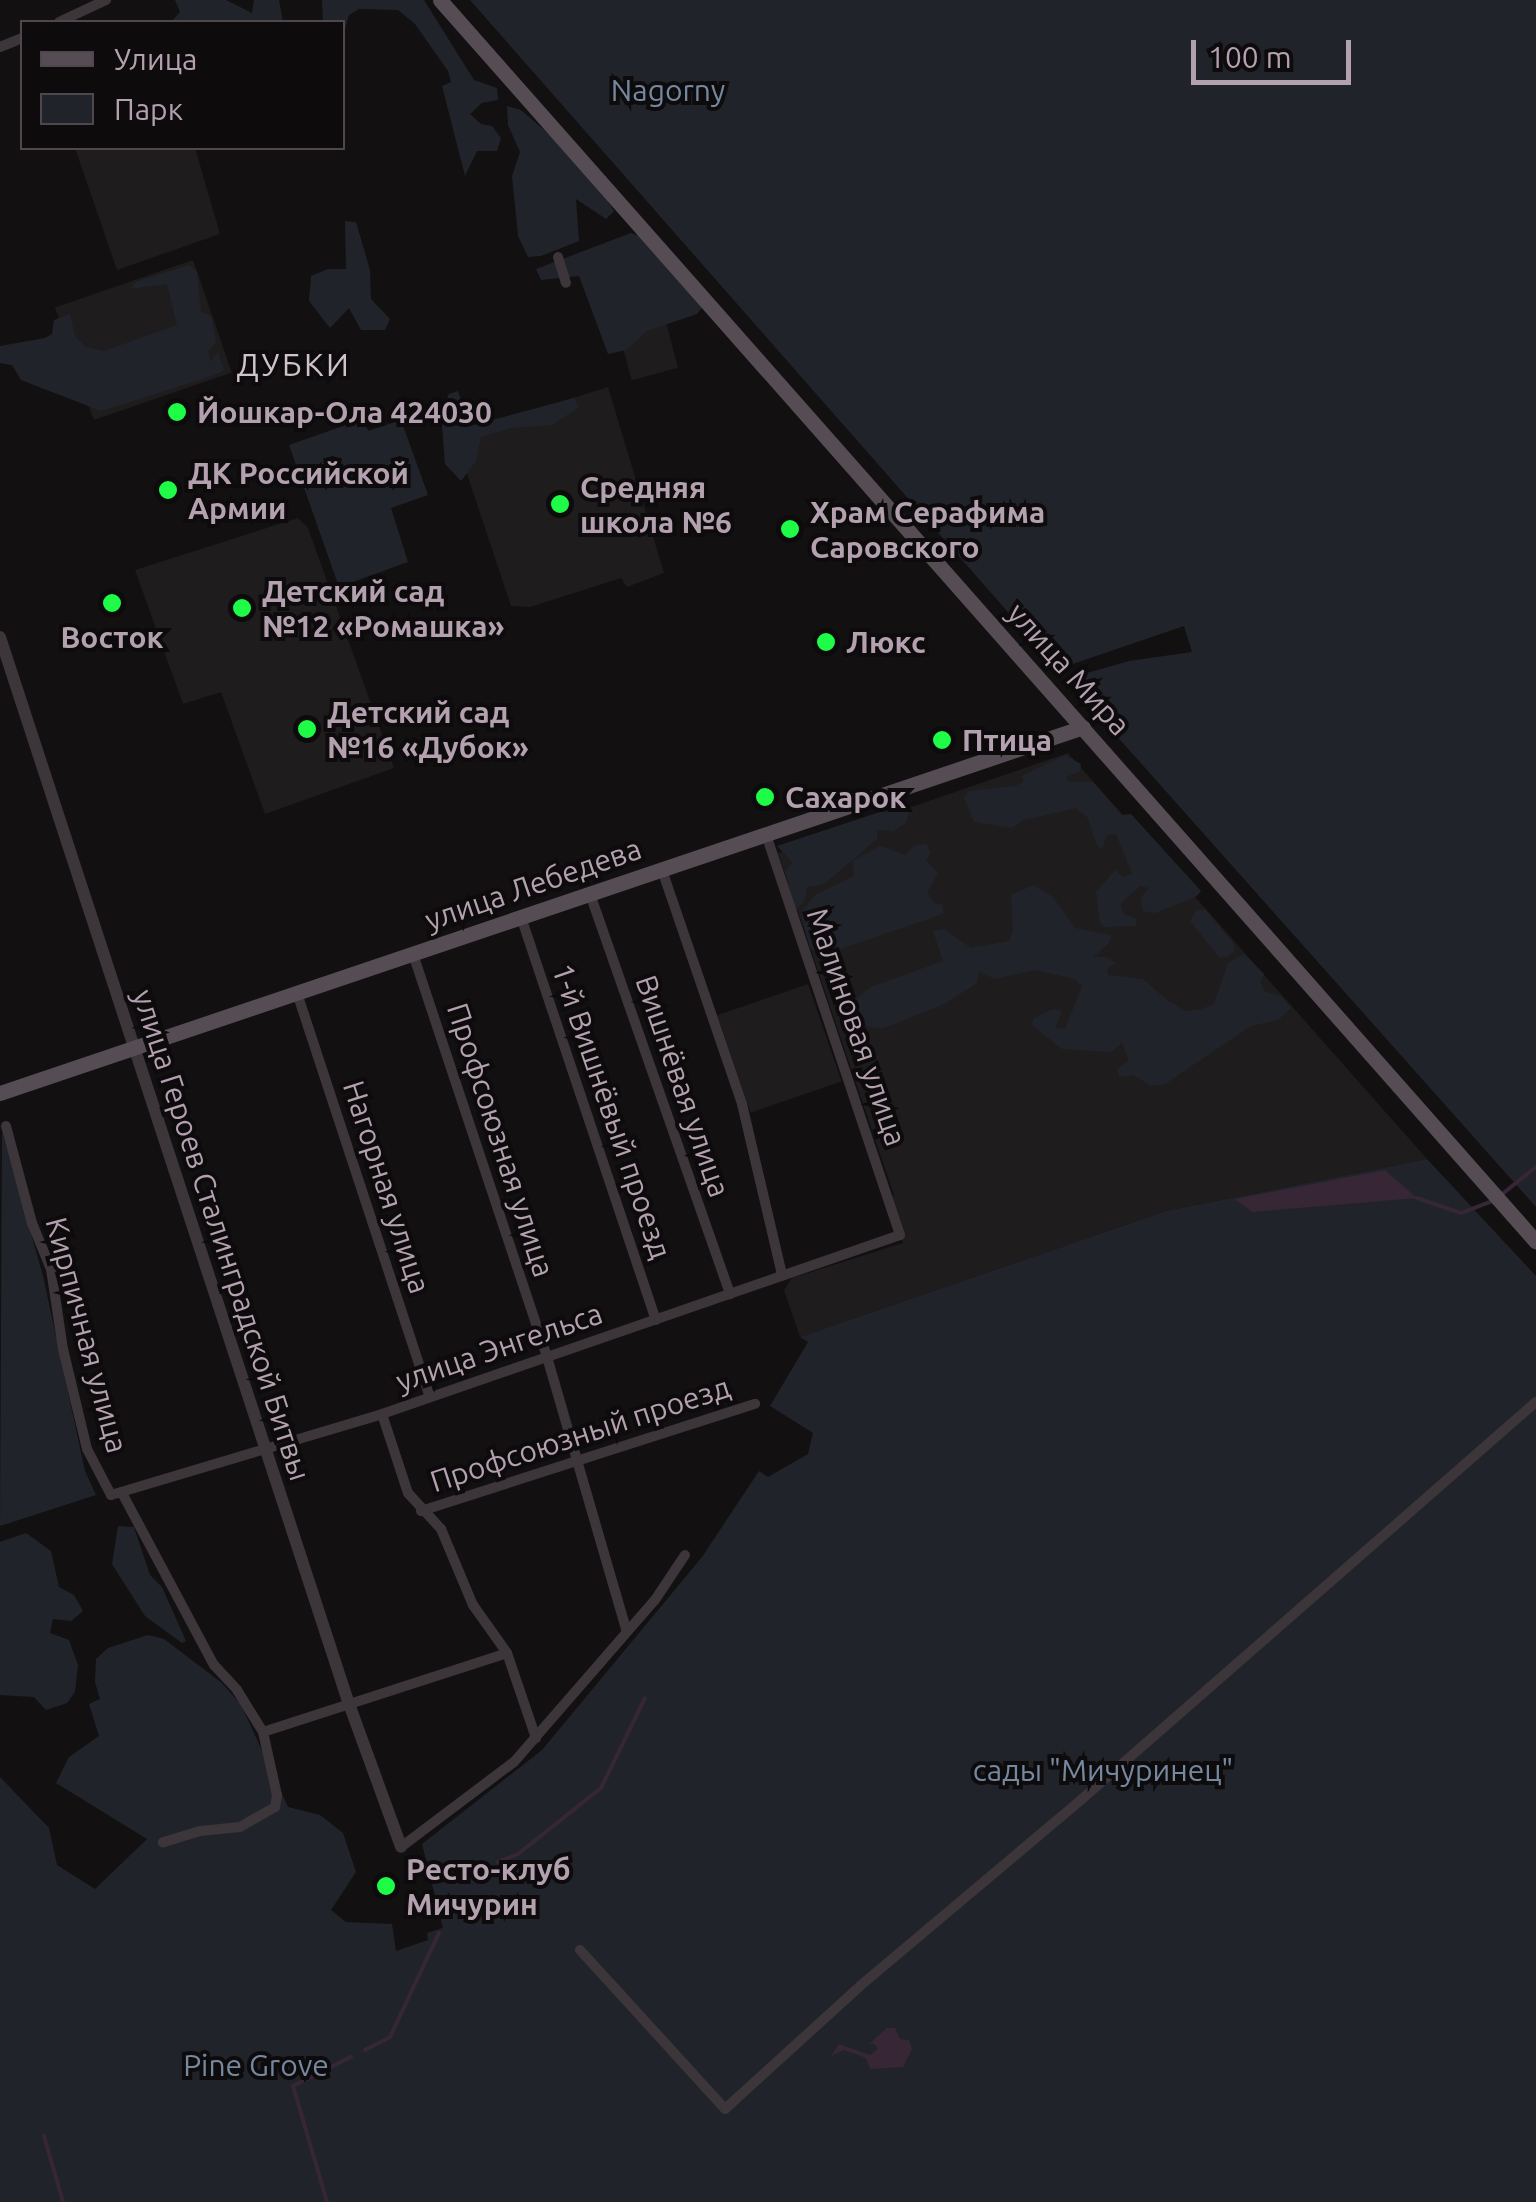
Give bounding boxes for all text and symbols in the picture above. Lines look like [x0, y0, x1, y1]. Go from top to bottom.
legend [20, 20, 345, 150]
scale bar [1196, 20, 1356, 82]
text: 100 m [1208, 40, 1292, 74]
text: Улица [114, 42, 198, 76]
park label: Nagorny [611, 72, 725, 108]
text: Парк [114, 92, 183, 126]
district label: ДУБКИ [237, 345, 351, 383]
place label: Йошкар-Ола 424030 [197, 394, 492, 430]
marker: Йошкар-Ола 424030 [166, 401, 188, 423]
place label: ДК Российской Армии [188, 455, 409, 526]
place label: Средняя школа №6 [580, 469, 732, 540]
marker: ДК Российской Армии [157, 479, 179, 501]
marker: Средняя школа №6 [549, 493, 571, 515]
place label: Храм Серафима Саровского [810, 494, 1045, 564]
marker: Храм Серафима Саровского [779, 518, 801, 540]
place label: Детский сад №12 «Ромашка» [262, 573, 504, 644]
marker: Восток [101, 592, 123, 614]
street label: улица Мира [1000, 595, 1138, 743]
marker: Детский сад №12 «Ромашка» [231, 597, 253, 619]
place label: Восток [60, 619, 164, 655]
place label: Люкс [846, 624, 926, 660]
marker: Люкс [815, 631, 837, 653]
place label: Детский сад №16 «Дубок» [327, 694, 529, 764]
marker: Детский сад №16 «Дубок» [296, 718, 318, 740]
place label: Птица [962, 722, 1052, 758]
marker: Птица [931, 729, 953, 751]
place label: Сахарок [785, 779, 906, 815]
marker: Сахарок [754, 786, 776, 808]
street label: улица Лебедева [420, 830, 646, 938]
street label: Малиновая улица [799, 903, 915, 1151]
street label: 1-й Вишнёвый проезд [545, 959, 679, 1263]
street label: Вишнёвая улица [628, 970, 738, 1202]
street label: улица Героев Сталинградской Битвы [125, 985, 319, 1485]
street label: Профсоюзная улица [440, 998, 562, 1282]
street label: Нагорная улица [336, 1076, 438, 1298]
street label: Кирпичная улица [38, 1213, 136, 1457]
street label: улица Энгельса [391, 1295, 607, 1399]
street label: Профсоюзный проезд [426, 1368, 734, 1500]
park label: сады "Мичуринец" [973, 1752, 1233, 1788]
place label: Ресто-клуб Мичурин [406, 1851, 571, 1922]
marker: Ресто-клуб Мичурин [375, 1875, 397, 1897]
park label: Pine Grove [183, 2047, 329, 2083]

